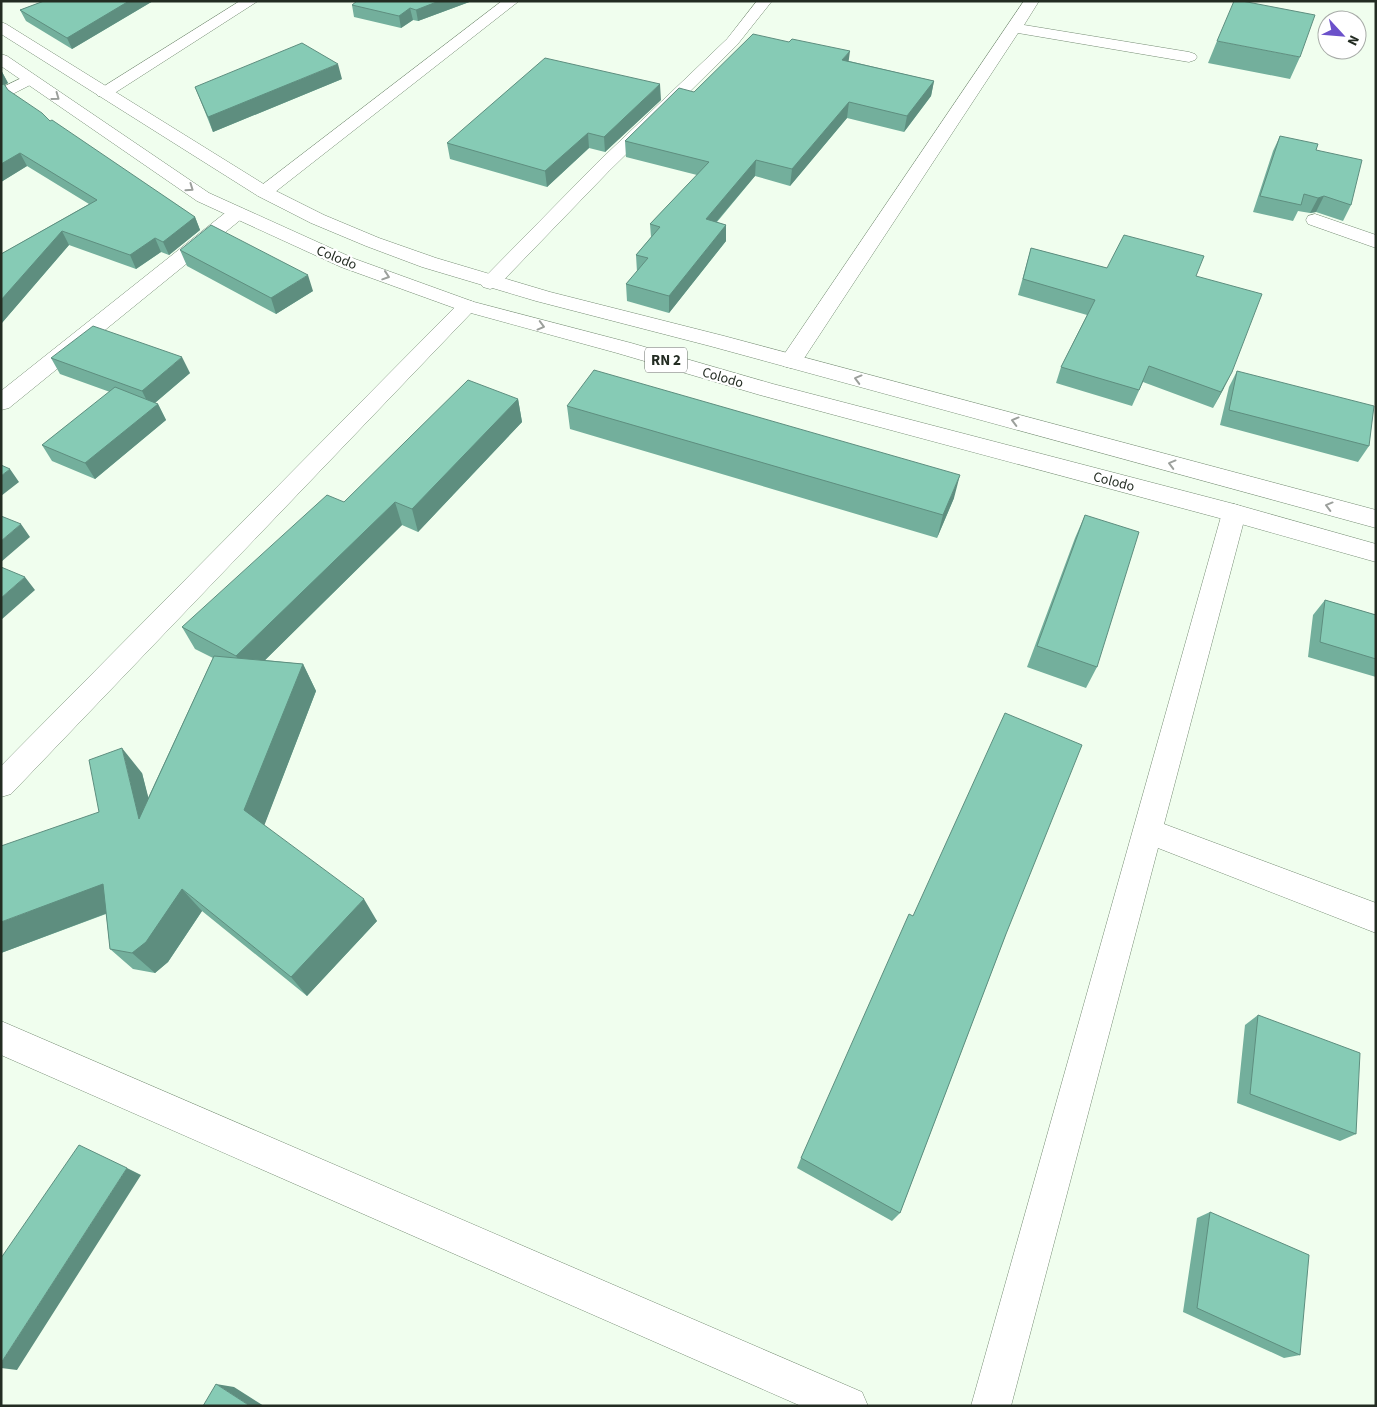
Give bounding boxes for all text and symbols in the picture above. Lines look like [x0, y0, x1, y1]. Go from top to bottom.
north arrow [1317, 10, 1367, 60]
text: N [1342, 32, 1364, 49]
one-way arrow [50, 91, 60, 100]
one-way arrow [185, 182, 194, 191]
street label: Colodo [313, 241, 360, 275]
one-way arrow [381, 270, 390, 280]
one-way arrow [536, 320, 544, 330]
road number: RN 2 [645, 348, 687, 372]
street label: Colodo [700, 363, 746, 393]
one-way arrow [854, 374, 863, 385]
one-way arrow [1011, 417, 1020, 427]
one-way arrow [1167, 459, 1176, 470]
street label: Colodo [1091, 467, 1137, 497]
one-way arrow [1325, 502, 1333, 512]

